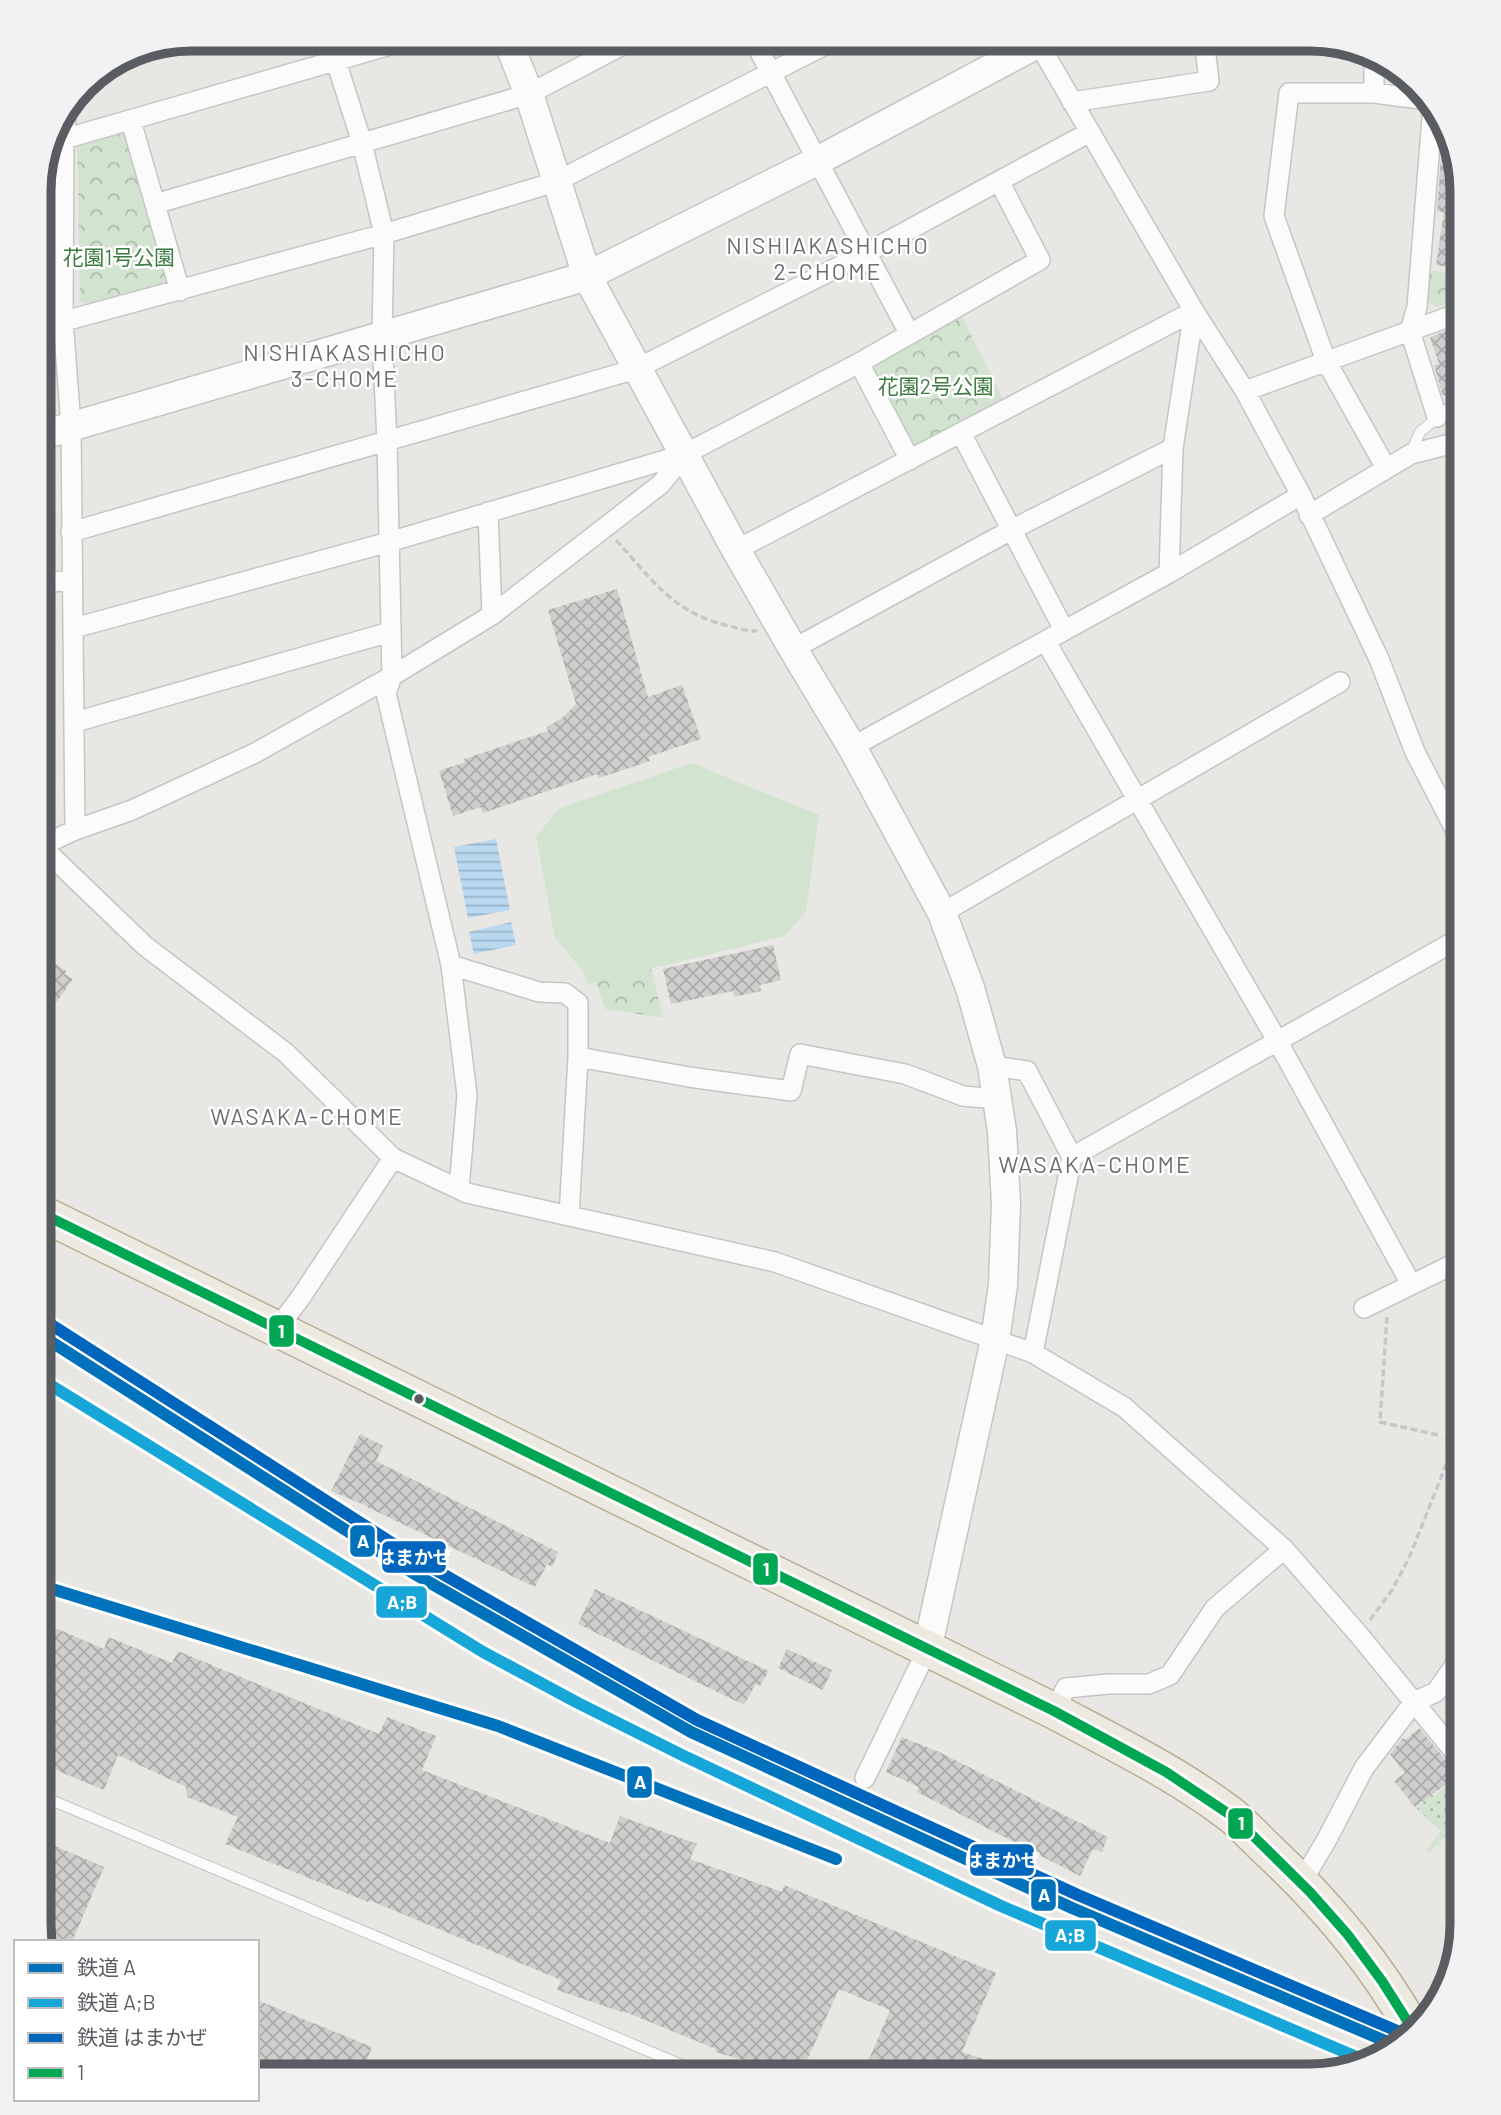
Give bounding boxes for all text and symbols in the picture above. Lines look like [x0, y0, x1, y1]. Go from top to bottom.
district label: NISHIAKASHICHO 2-CHOME [726, 231, 930, 285]
park label: 花園1号公園 [63, 244, 175, 269]
district label: NISHIAKASHICHO 3-CHOME [243, 338, 447, 392]
park label: 花園2号公園 [878, 373, 994, 398]
district label: WASAKA-CHOME [210, 1102, 404, 1130]
district label: WASAKA-CHOME [998, 1150, 1192, 1178]
line badge: 1 [268, 1314, 295, 1348]
text: 1 [278, 1319, 284, 1342]
unlabelled marker [412, 1392, 426, 1406]
line badge: A [349, 1524, 376, 1558]
text: A [357, 1529, 370, 1552]
line badge: はまかぜ [381, 1540, 447, 1574]
text: はまかぜ [376, 1545, 452, 1568]
line badge: 1 [752, 1552, 779, 1586]
text: 1 [763, 1557, 769, 1580]
line badge: A;B [375, 1585, 428, 1619]
text: A;B [387, 1590, 417, 1613]
line badge: A [626, 1765, 653, 1799]
text: A [634, 1770, 647, 1793]
line badge: 1 [1227, 1807, 1254, 1840]
text: 1 [1238, 1811, 1244, 1834]
line badge: はまかぜ [969, 1843, 1035, 1877]
text: はまかぜ [964, 1848, 1040, 1871]
line badge: A [1030, 1878, 1057, 1912]
text: A [1038, 1883, 1051, 1906]
line badge: A;B [1044, 1919, 1097, 1952]
text: A;B [1055, 1923, 1085, 1946]
legend [14, 1940, 259, 2101]
text: 鉄道 A [77, 1954, 136, 1979]
text: 鉄道 A;B [77, 1989, 156, 2014]
text: 鉄道 はまかぜ [77, 2024, 207, 2049]
text: 1 [77, 2059, 84, 2084]

